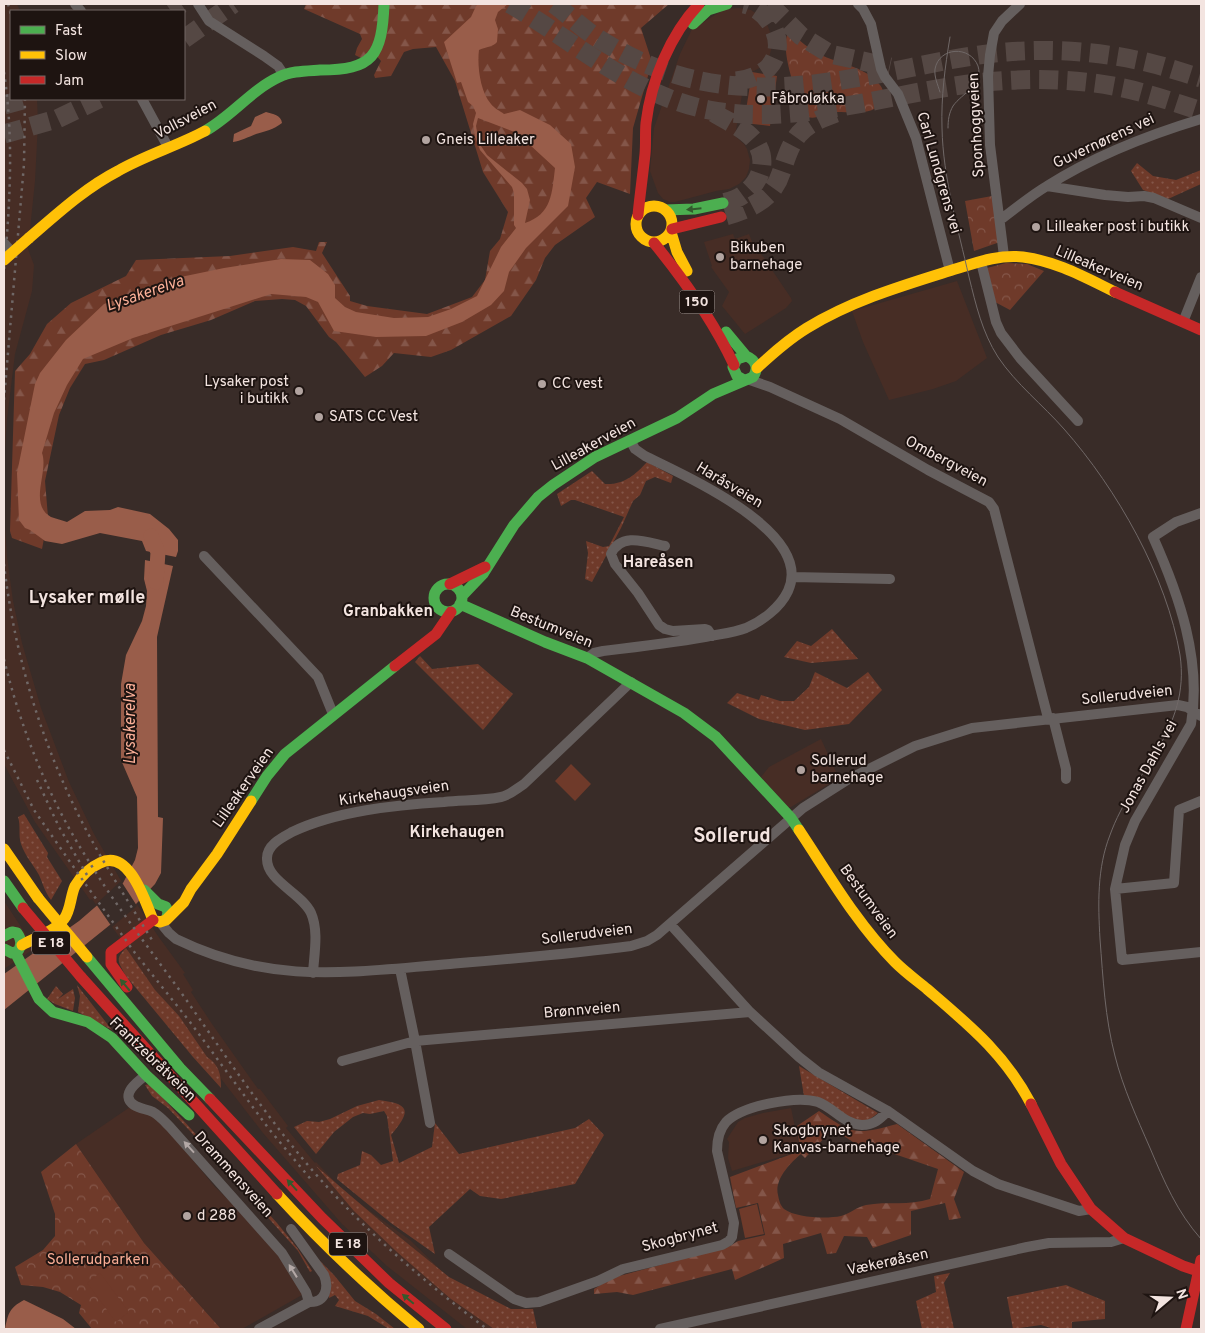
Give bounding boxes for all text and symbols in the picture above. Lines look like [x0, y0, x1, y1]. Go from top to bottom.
legend [10, 10, 185, 100]
text: Fast [55, 22, 83, 41]
text: Slow [55, 47, 87, 66]
text: Jam [55, 72, 84, 91]
street label: Sponhoggveien [965, 72, 989, 178]
place label: Fåbroløkka [771, 90, 845, 109]
marker: Fåbroløkka [755, 93, 767, 105]
street label: Vollsveien [152, 96, 220, 144]
street label: Carl Lundgrens vei [912, 110, 964, 236]
street label: Guvernørens vei [1050, 110, 1158, 174]
place label: Gneis Lilleaker [436, 131, 535, 150]
marker: Gneis Lilleaker [420, 134, 432, 146]
one-way arrow [686, 205, 702, 213]
place label: Lilleaker post i butikk [1046, 218, 1189, 237]
marker: Lilleaker post i butikk [1030, 221, 1042, 233]
place label: Bikuben barnehage [730, 239, 802, 275]
street label: Lilleakerveien [1052, 242, 1146, 296]
marker: Bikuben barnehage [714, 251, 726, 263]
water label: Lysakerelva [104, 271, 187, 317]
road number: 150 [680, 290, 714, 314]
place label: Lysaker post i butikk [204, 373, 289, 409]
place label: CC vest [552, 375, 603, 394]
marker: CC vest [536, 378, 548, 390]
marker: Lysaker post i butikk [293, 385, 305, 397]
place label: SATS CC Vest [329, 408, 418, 427]
marker: SATS CC Vest [313, 411, 325, 423]
street label: Lilleakerveien [548, 414, 640, 476]
street label: Ombergveien [901, 432, 991, 492]
street label: Haråsveien [692, 459, 766, 513]
district label: Hareåsen [623, 552, 693, 573]
district label: Lysaker mølle [29, 587, 145, 610]
district label: Granbakken [343, 602, 433, 622]
street label: Bestumveien [507, 603, 595, 653]
street label: Sollerudveien [1080, 682, 1174, 710]
water label: Lysakerelva [121, 683, 141, 764]
street label: Jonas Dahls vei [1116, 717, 1182, 817]
street label: Lilleakerveien [209, 744, 279, 832]
place label: Sollerud barnehage [811, 752, 883, 788]
marker: Sollerud barnehage [795, 764, 807, 776]
street label: Kirkehaugsveien [338, 777, 450, 811]
district label: Kirkehaugen [409, 823, 505, 843]
district label: Sollerud [693, 824, 771, 850]
street label: Bestumveien [835, 861, 901, 943]
street label: Sollerudveien [540, 920, 634, 950]
road number: E 18 [32, 931, 70, 954]
one-way arrow [120, 979, 131, 992]
street label: Brønnveien [543, 998, 621, 1024]
street label: Frantzebråtveien [105, 1014, 199, 1106]
place label: Skogbrynet Kanvas-barnehage [773, 1122, 900, 1158]
street label: Drammensveien [189, 1128, 277, 1222]
marker: Skogbrynet Kanvas-barnehage [757, 1134, 769, 1146]
one-way arrow [183, 1141, 194, 1154]
one-way arrow [286, 1180, 298, 1192]
place label: d 288 [197, 1207, 236, 1226]
marker: d 288 [181, 1210, 193, 1222]
street label: Skogbrynet [640, 1219, 720, 1257]
road number: E 18 [329, 1232, 367, 1256]
street label: Vækerøåsen [846, 1245, 930, 1281]
park label: Sollerudparken [47, 1251, 149, 1270]
one-way arrow [289, 1265, 298, 1278]
north arrow [1145, 1273, 1195, 1323]
text: N [1171, 1287, 1191, 1302]
one-way arrow [402, 1293, 415, 1304]

